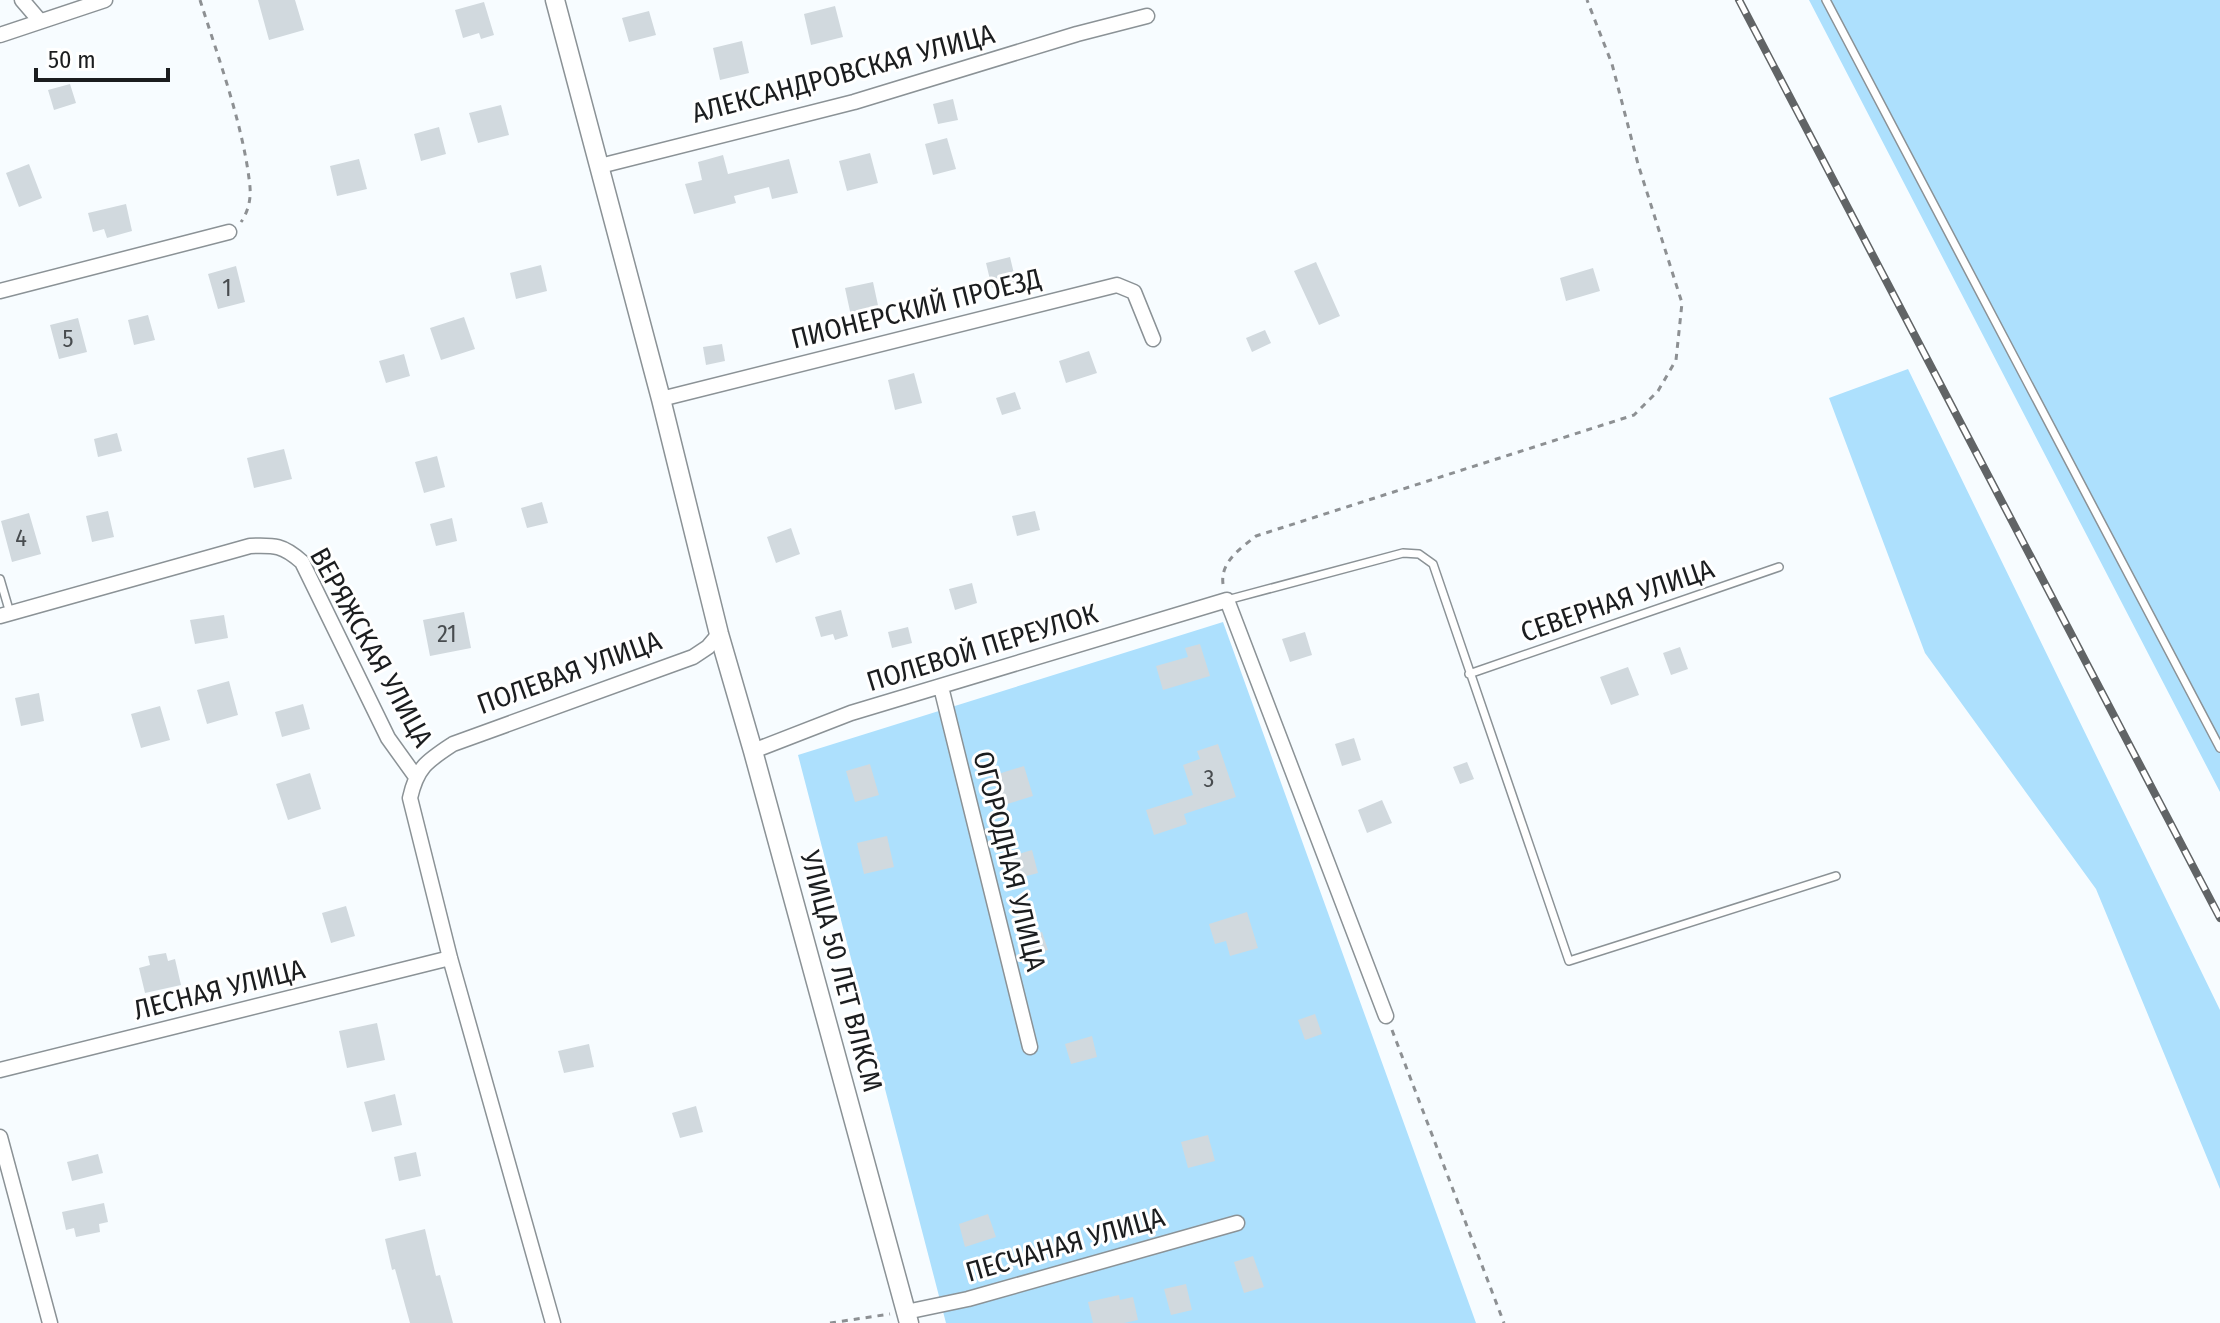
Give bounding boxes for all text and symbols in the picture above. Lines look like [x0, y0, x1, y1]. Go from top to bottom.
street label: АЛЕКСАНДРОВСКАЯ УЛИЦА [688, 17, 998, 130]
scale bar [36, 32, 168, 82]
text: 50 m [48, 46, 96, 74]
street label: ПИОНЕРСКИЙ ПРОЕЗД [788, 261, 1045, 356]
house number: 1 [222, 274, 232, 302]
house number: 5 [62, 325, 74, 353]
house number: 4 [15, 524, 27, 552]
street label: ВЕРЯЖСКАЯ УЛИЦА [303, 542, 440, 753]
street label: СЕВЕРНАЯ УЛИЦА [1516, 552, 1718, 649]
street label: ПОЛЕВОЙ ПЕРЕУЛОК [863, 597, 1102, 698]
house number: 21 [437, 620, 457, 648]
street label: ПОЛЕВАЯ УЛИЦА [473, 624, 666, 721]
street label: ОГОРОДНАЯ УЛИЦА [966, 748, 1053, 975]
house number: 3 [1204, 765, 1214, 793]
street label: УЛИЦА 50 ЛЕТ ВЛКСМ [793, 846, 890, 1095]
street label: ЛЕСНАЯ УЛИЦА [130, 952, 308, 1027]
street label: ПЕСЧАНАЯ УЛИЦА [962, 1200, 1169, 1289]

